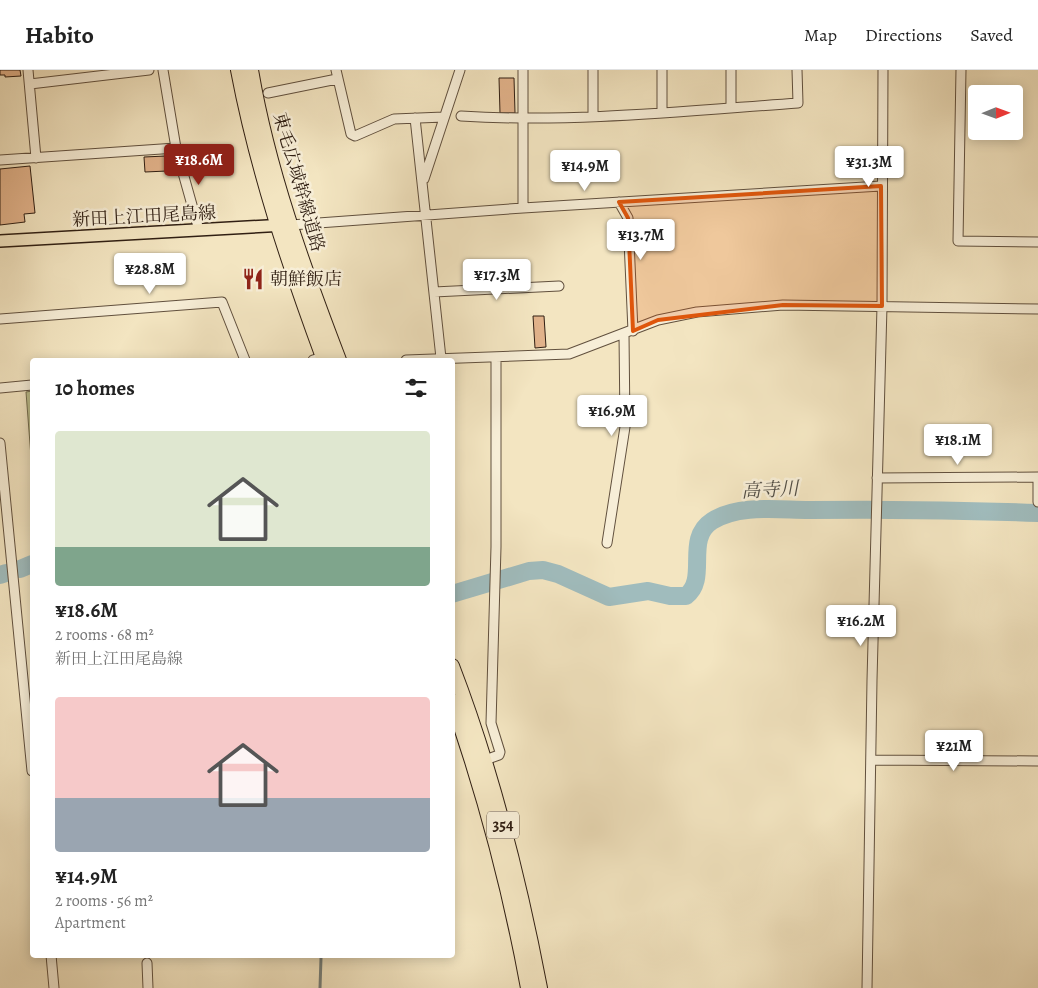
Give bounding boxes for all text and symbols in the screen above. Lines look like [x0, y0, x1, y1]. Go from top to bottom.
text: Habito [25, 19, 94, 51]
text: Map [804, 23, 837, 47]
text: Directions [865, 23, 942, 47]
text: Saved [970, 23, 1013, 47]
north arrow [968, 85, 1022, 140]
map controls [968, 85, 1023, 140]
street label: 東毛広域幹線道路 [268, 109, 330, 255]
pin: ¥18.6M [158, 144, 240, 186]
pin: ¥31.3M [828, 146, 910, 188]
text: ¥18.6M [175, 149, 223, 171]
pin: ¥14.9M [544, 150, 626, 192]
text: ¥31.3M [846, 151, 892, 173]
text: ¥14.9M [561, 155, 609, 177]
street label: 新田上江田尾島線 [71, 200, 217, 232]
pin: ¥13.7M [600, 218, 682, 261]
text: ¥13.7M [618, 224, 664, 246]
pin: ¥28.8M [109, 252, 191, 295]
text: ¥28.8M [125, 258, 175, 280]
pin: ¥17.3M [456, 258, 538, 301]
text: ¥17.3M [474, 264, 520, 286]
restaurant icon: 朝鮮飯店 [240, 266, 266, 292]
place label: 朝鮮飯店 [270, 267, 342, 291]
text: 10 homes [55, 374, 135, 402]
icon: filters [402, 374, 430, 402]
pin: ¥16.9M [571, 394, 653, 437]
text: ¥16.9M [588, 400, 636, 422]
pin: ¥18.1M [917, 424, 999, 466]
text: ¥18.1M [935, 429, 981, 451]
icon: home [198, 464, 288, 554]
water label: 高寺川 [741, 475, 801, 504]
text: ¥18.6M [55, 596, 118, 624]
pin: ¥16.2M [820, 604, 902, 647]
text: ¥16.2M [837, 610, 885, 632]
text: 2 rooms · 68 m² [55, 624, 154, 646]
text: 新田上江田尾島線 [55, 648, 183, 670]
icon: home [198, 730, 288, 820]
pin: ¥21M [924, 730, 984, 772]
text: ¥21M [936, 735, 972, 757]
road number: 354 [487, 812, 519, 838]
text: ¥14.9M [55, 862, 118, 890]
text: 2 rooms · 56 m² [55, 890, 153, 912]
text: Apartment [55, 912, 126, 934]

